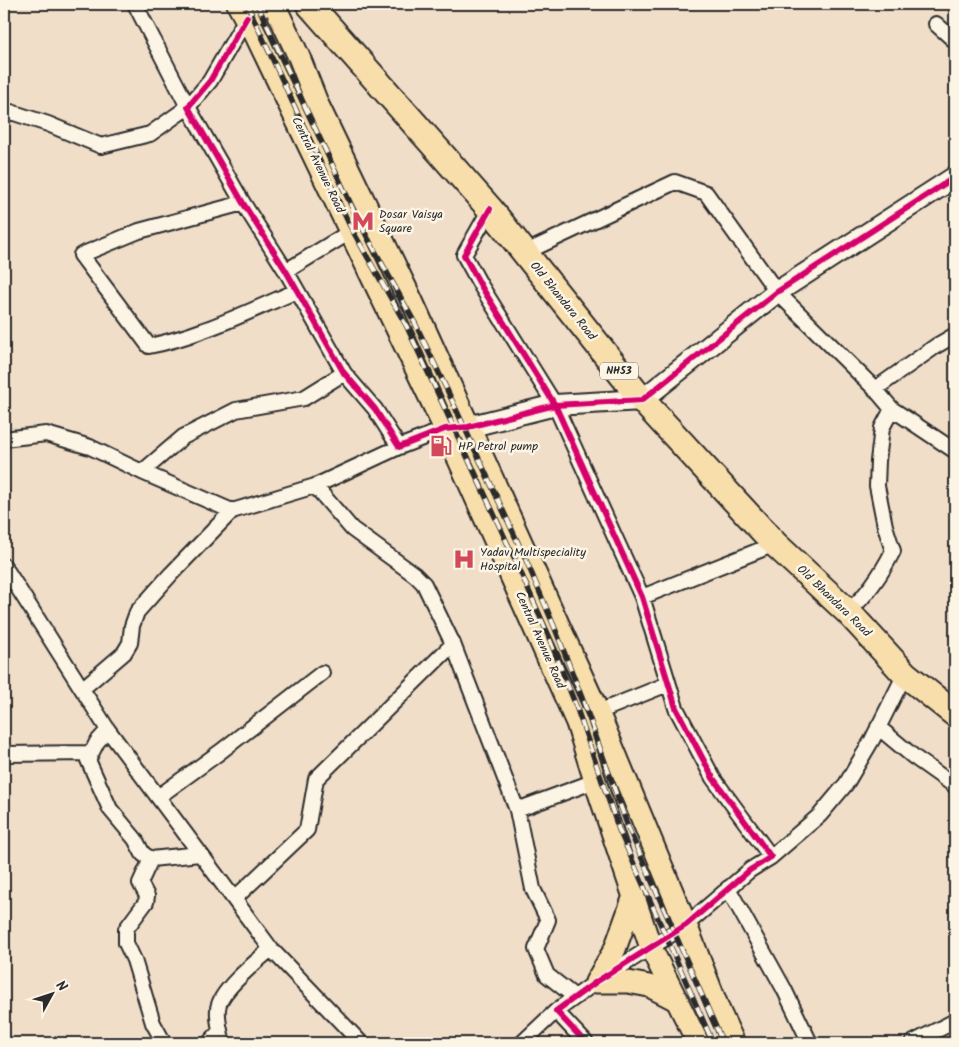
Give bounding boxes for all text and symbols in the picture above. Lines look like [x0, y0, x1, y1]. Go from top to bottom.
street label: Central Avenue Road [286, 114, 350, 217]
place label: Dosar Vaisya Square [379, 205, 443, 238]
metro station icon: Dosar Vaisya Square [350, 208, 376, 234]
street label: Old Bhandara Road [525, 257, 602, 346]
road number: NH53 [600, 362, 638, 380]
fuel station icon: HP Petrol pump [428, 433, 454, 459]
place label: HP Petrol pump [458, 437, 538, 456]
place label: Yadav Multispeciality Hospital [480, 543, 586, 576]
hospital icon: Yadav Multispeciality Hospital [451, 546, 477, 572]
street label: Old Bhandara Road [792, 560, 876, 642]
street label: Central Avenue Road [510, 588, 570, 693]
north arrow [28, 970, 78, 1020]
text: N [50, 976, 73, 997]

